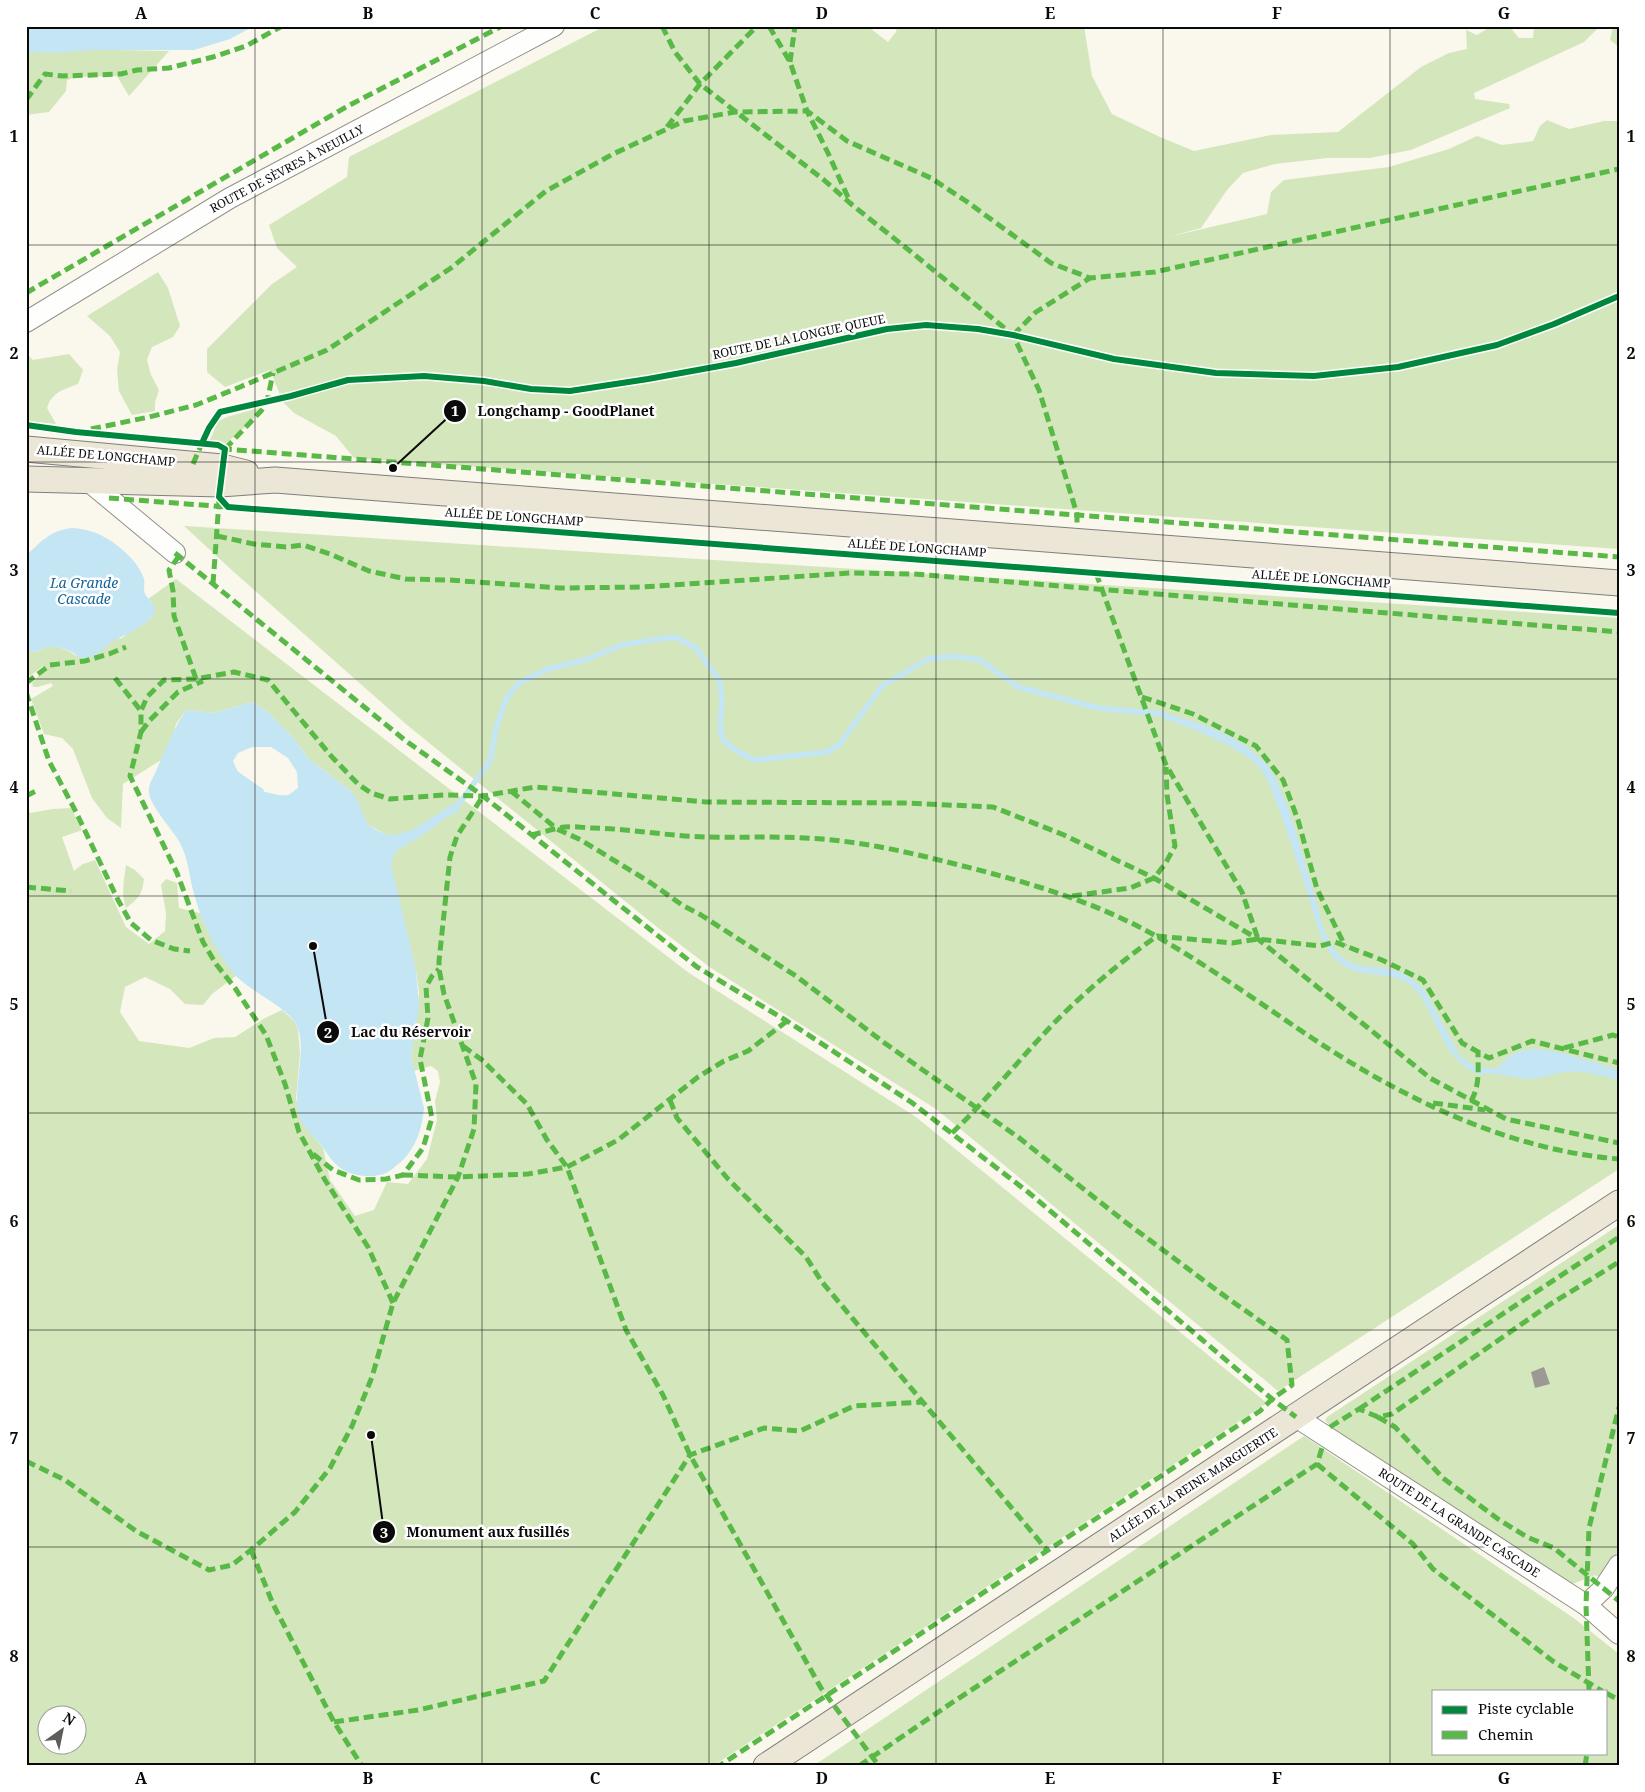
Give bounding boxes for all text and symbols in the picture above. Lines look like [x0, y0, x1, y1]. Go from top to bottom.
text: A [135, 2, 148, 24]
text: B [363, 2, 374, 24]
text: C [590, 2, 601, 24]
text: D [816, 2, 828, 24]
text: E [1045, 2, 1055, 24]
text: F [1272, 2, 1282, 24]
text: G [1498, 2, 1510, 24]
street label: ROUTE DE SÈVRES À NEUILLY [207, 120, 367, 216]
text: 1 [9, 125, 19, 147]
text: 1 [1626, 125, 1636, 147]
street label: ROUTE DE LA LONGUE QUEUE [711, 310, 887, 363]
text: 2 [9, 342, 19, 364]
text: 2 [1626, 342, 1636, 364]
callout: Longchamp - GoodPlanet [442, 396, 664, 425]
text: 1 [451, 400, 459, 420]
text: Longchamp - GoodPlanet [478, 401, 655, 420]
street label: ALLÉE DE LONGCHAMP [36, 441, 176, 470]
street label: ALLÉE DE LONGCHAMP [444, 503, 584, 530]
street label: ALLÉE DE LONGCHAMP [847, 534, 987, 561]
text: 3 [9, 559, 19, 581]
text: 3 [1626, 559, 1636, 581]
street label: ALLÉE DE LONGCHAMP [1251, 565, 1391, 592]
water label: La Grande Cascade [49, 573, 118, 608]
text: 4 [9, 776, 19, 798]
text: 4 [1626, 776, 1636, 798]
text: 5 [9, 993, 19, 1015]
text: 5 [1626, 993, 1636, 1015]
callout: Lac du Réservoir [316, 1018, 481, 1047]
text: 2 [324, 1022, 332, 1042]
text: Lac du Réservoir [351, 1022, 472, 1041]
text: 6 [9, 1210, 19, 1232]
text: 6 [1626, 1210, 1636, 1232]
street label: ALLÉE DE LA REINE MARGUERITE [1105, 1423, 1281, 1546]
text: 7 [9, 1427, 19, 1449]
text: 7 [1626, 1427, 1636, 1449]
street label: ROUTE DE LA GRANDE CASCADE [1375, 1464, 1543, 1581]
callout: Monument aux fusillés [372, 1518, 580, 1547]
text: 3 [380, 1522, 388, 1542]
text: Monument aux fusillés [407, 1522, 570, 1541]
text: 8 [9, 1645, 19, 1667]
text: 8 [1626, 1645, 1636, 1667]
legend [1432, 1690, 1608, 1754]
text: Piste cyclable [1478, 1698, 1574, 1718]
north arrow [38, 1704, 88, 1754]
text: N [60, 1708, 79, 1730]
text: Chemin [1478, 1724, 1534, 1744]
text: A [135, 1767, 148, 1789]
text: B [363, 1767, 374, 1789]
text: C [590, 1767, 601, 1789]
text: D [816, 1767, 828, 1789]
text: E [1045, 1767, 1055, 1789]
text: F [1272, 1767, 1282, 1789]
text: G [1498, 1767, 1510, 1789]

